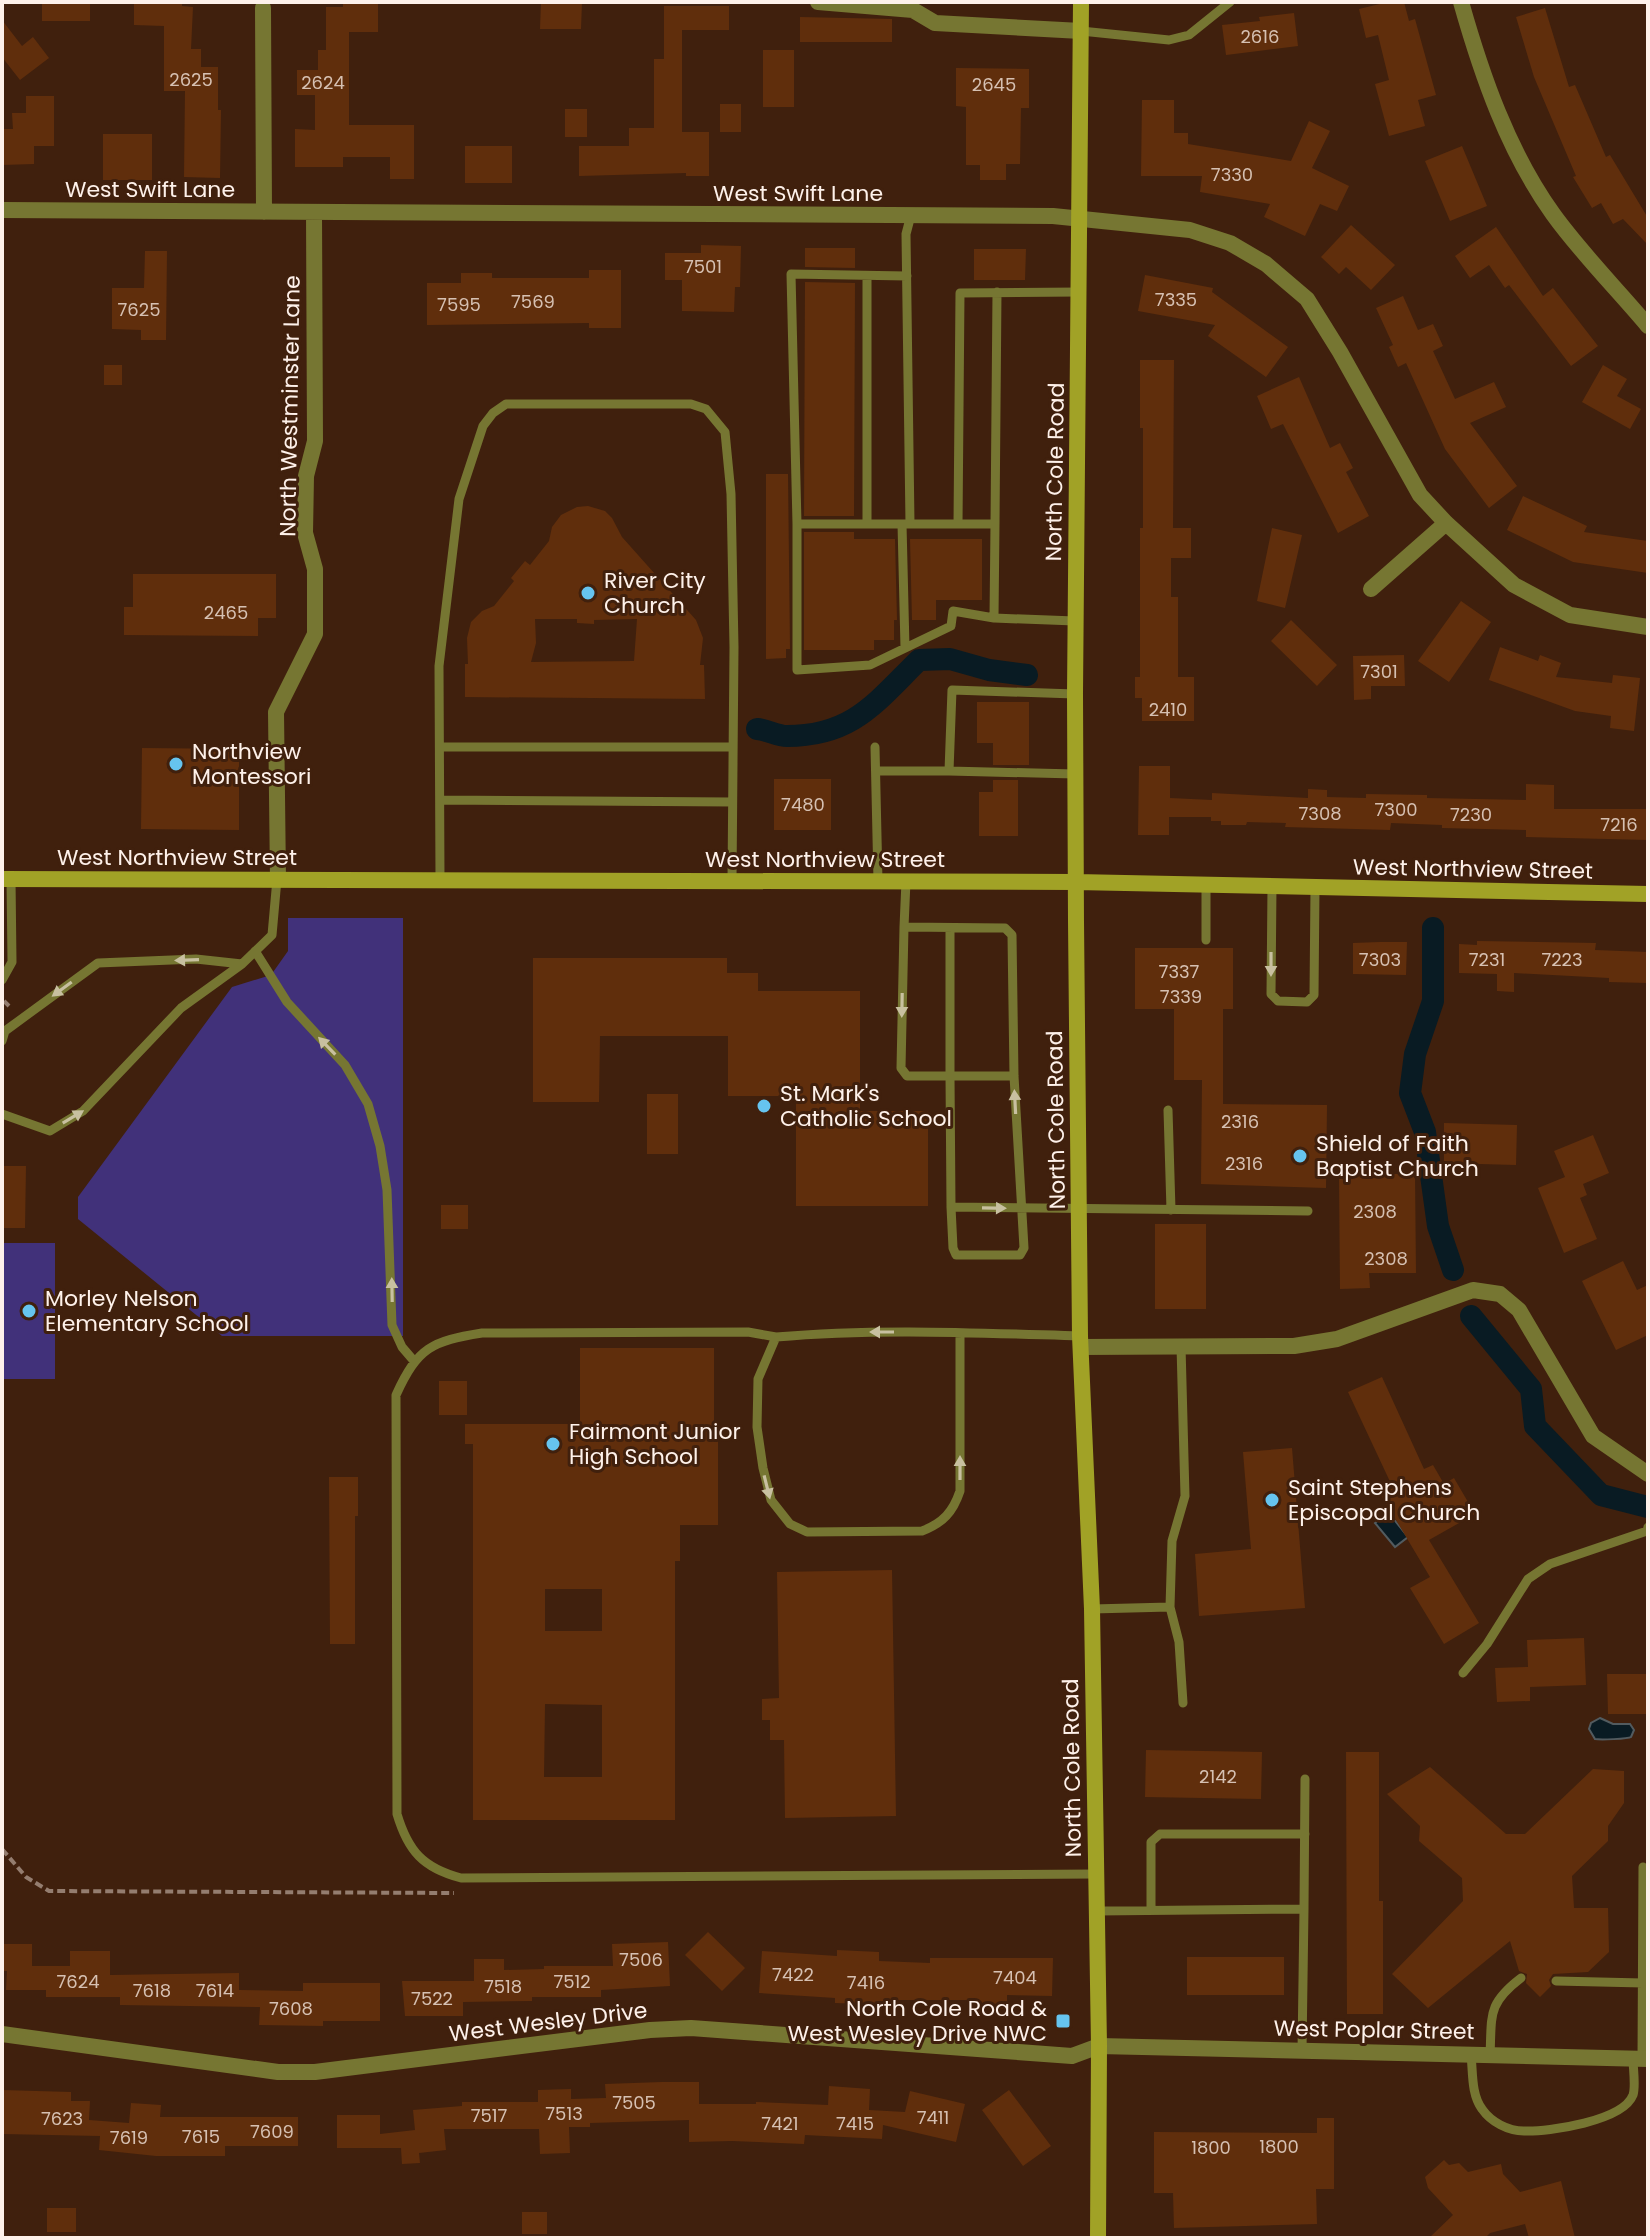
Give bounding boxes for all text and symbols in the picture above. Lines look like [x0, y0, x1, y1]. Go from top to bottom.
house number: 2616 [1241, 24, 1279, 49]
house number: 2625 [169, 67, 213, 92]
house number: 2624 [301, 70, 345, 95]
house number: 2645 [972, 72, 1016, 97]
house number: 7330 [1211, 162, 1253, 187]
street label: West Swift Lane [65, 174, 235, 205]
street label: West Swift Lane [713, 178, 883, 209]
house number: 7501 [684, 254, 722, 279]
street label: North Westminster Lane [272, 275, 308, 537]
house number: 7335 [1155, 287, 1197, 312]
house number: 7569 [511, 289, 555, 314]
house number: 7595 [437, 292, 481, 317]
house number: 7625 [118, 297, 160, 322]
street label: North Cole Road [1038, 382, 1072, 562]
place label: River City Church [604, 565, 706, 621]
marker: River City Church [579, 584, 597, 602]
house number: 2465 [204, 600, 248, 625]
house number: 7301 [1360, 659, 1398, 684]
house number: 2410 [1149, 697, 1187, 722]
place label: Northview Montessori [192, 736, 311, 792]
marker: Northview Montessori [167, 755, 185, 773]
house number: 7480 [781, 792, 825, 817]
house number: 7300 [1374, 797, 1418, 822]
house number: 7308 [1298, 801, 1342, 826]
house number: 7230 [1450, 802, 1492, 827]
house number: 7216 [1600, 812, 1638, 837]
street label: West Northview Street [57, 842, 297, 873]
street label: West Northview Street [705, 844, 945, 875]
street label: West Northview Street [1353, 851, 1593, 887]
house number: 7303 [1359, 947, 1401, 972]
house number: 7231 [1469, 947, 1505, 972]
house number: 7223 [1541, 947, 1583, 972]
one-way arrow [1265, 952, 1278, 977]
one-way arrow [174, 954, 199, 966]
house number: 7337 [1159, 959, 1200, 984]
one-way arrow [52, 981, 73, 996]
house number: 7339 [1160, 984, 1202, 1009]
one-way arrow [896, 993, 909, 1018]
street label: North Cole Road [1039, 1030, 1073, 1210]
one-way arrow [318, 1037, 336, 1056]
place label: St. Mark's Catholic School [780, 1078, 952, 1134]
one-way arrow [1009, 1089, 1022, 1114]
marker: St. Mark's Catholic School [755, 1097, 773, 1115]
house number: 2316 [1221, 1109, 1259, 1134]
one-way arrow [62, 1110, 84, 1124]
place label: Shield of Faith Baptist Church [1316, 1128, 1479, 1184]
marker: Shield of Faith Baptist Church [1291, 1147, 1309, 1165]
house number: 2316 [1225, 1151, 1263, 1176]
house number: 2308 [1353, 1199, 1397, 1224]
one-way arrow [982, 1202, 1007, 1214]
house number: 2308 [1364, 1246, 1408, 1271]
one-way arrow [386, 1277, 398, 1302]
place label: Morley Nelson Elementary School [45, 1283, 249, 1339]
marker: Morley Nelson Elementary School [20, 1302, 38, 1320]
one-way arrow [869, 1326, 894, 1338]
place label: Fairmont Junior High School [569, 1416, 741, 1472]
marker: Fairmont Junior High School [544, 1435, 562, 1453]
one-way arrow [954, 1455, 966, 1480]
place label: Saint Stephens Episcopal Church [1288, 1472, 1480, 1528]
one-way arrow [762, 1474, 774, 1499]
marker: Saint Stephens Episcopal Church [1263, 1491, 1281, 1509]
street label: North Cole Road [1055, 1678, 1089, 1858]
house number: 2142 [1199, 1764, 1237, 1789]
house number: 7506 [619, 1947, 663, 1972]
house number: 7422 [772, 1962, 814, 1987]
house number: 7404 [993, 1965, 1037, 1990]
house number: 7624 [57, 1969, 99, 1994]
house number: 7512 [553, 1969, 591, 1994]
house number: 7416 [847, 1970, 885, 1995]
house number: 7518 [484, 1974, 522, 1999]
house number: 7618 [133, 1978, 171, 2003]
house number: 7614 [196, 1978, 234, 2003]
house number: 7522 [411, 1986, 453, 2011]
place label: North Cole Road & West Wesley Drive NWC [788, 1993, 1048, 2049]
street label: West Wesley Drive [447, 1994, 649, 2050]
house number: 7608 [269, 1996, 313, 2021]
marker: North Cole Road & West Wesley Drive NWC [1054, 2012, 1072, 2030]
street label: West Poplar Street [1273, 2013, 1475, 2047]
house number: 7505 [612, 2090, 656, 2115]
house number: 7513 [545, 2101, 583, 2126]
house number: 7517 [471, 2103, 508, 2128]
house number: 7411 [917, 2105, 949, 2130]
house number: 7623 [41, 2106, 83, 2131]
house number: 7421 [761, 2111, 799, 2136]
house number: 7415 [836, 2111, 874, 2136]
house number: 7609 [250, 2119, 294, 2144]
house number: 7615 [182, 2124, 220, 2149]
house number: 7619 [110, 2125, 148, 2150]
house number: 1800 [1259, 2134, 1299, 2159]
house number: 1800 [1191, 2135, 1231, 2160]

